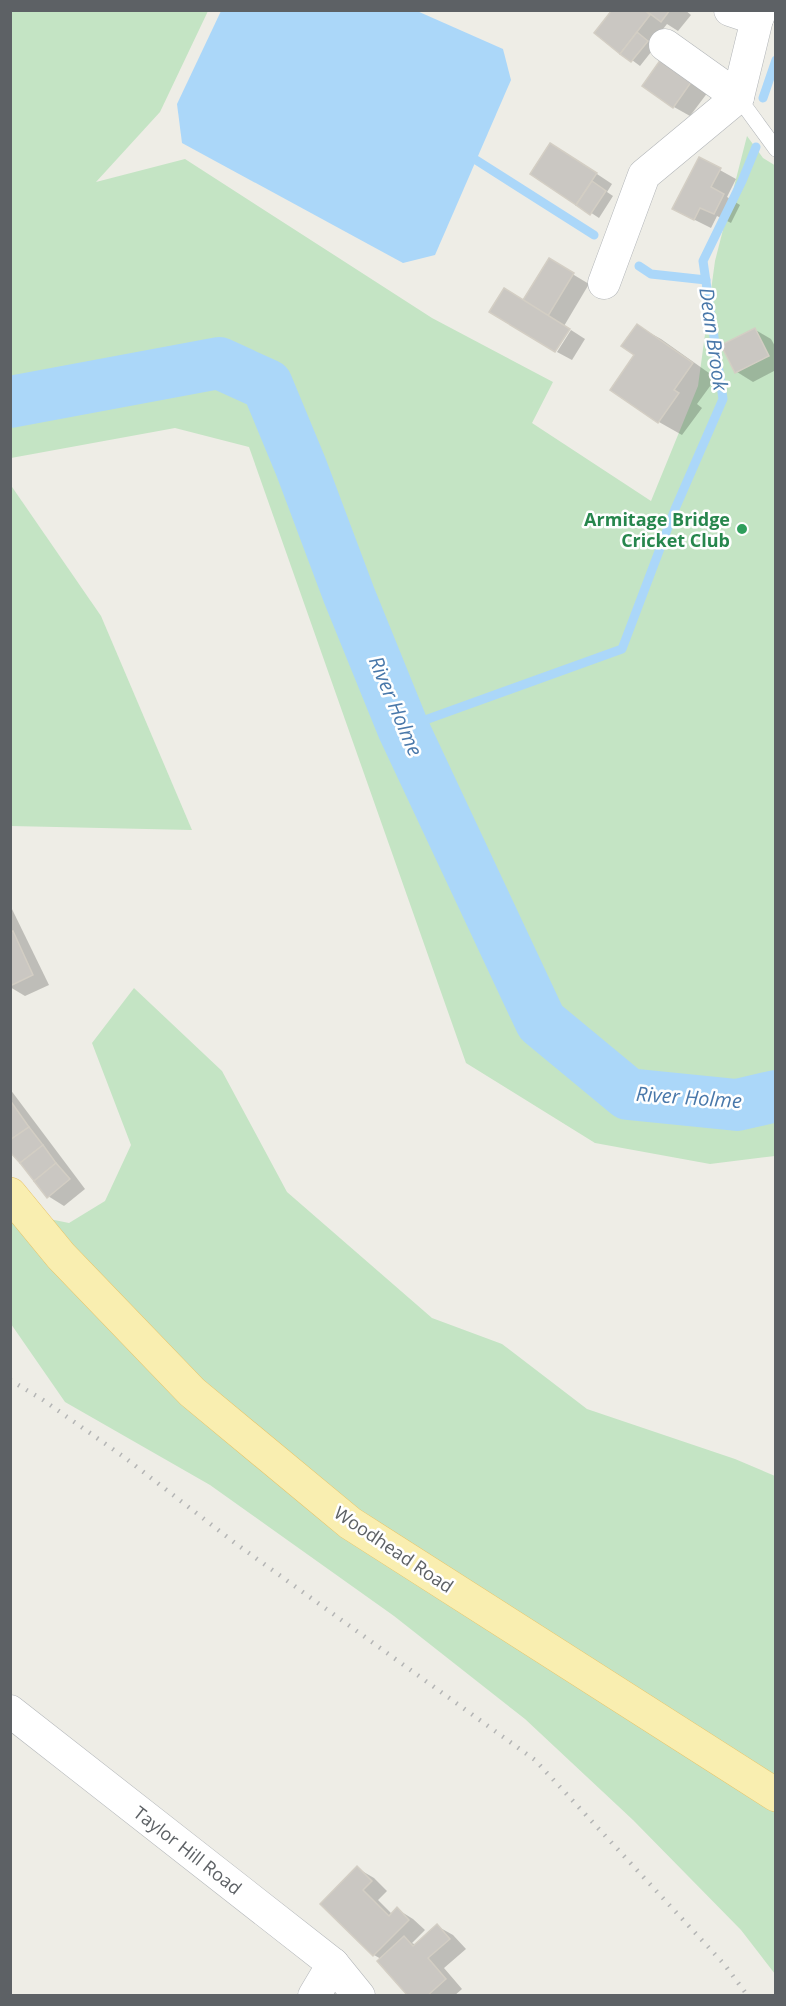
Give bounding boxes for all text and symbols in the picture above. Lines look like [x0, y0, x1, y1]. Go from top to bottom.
water label: Dean Brook [693, 286, 735, 393]
place label: Armitage Bridge Cricket Club [584, 507, 730, 552]
marker: Armitage Bridge Cricket Club [735, 522, 749, 536]
water label: River Holme [363, 652, 429, 760]
water label: River Holme [635, 1080, 743, 1114]
street label: Woodhead Road [330, 1500, 458, 1598]
street label: Taylor Hill Road [129, 1800, 247, 1900]

